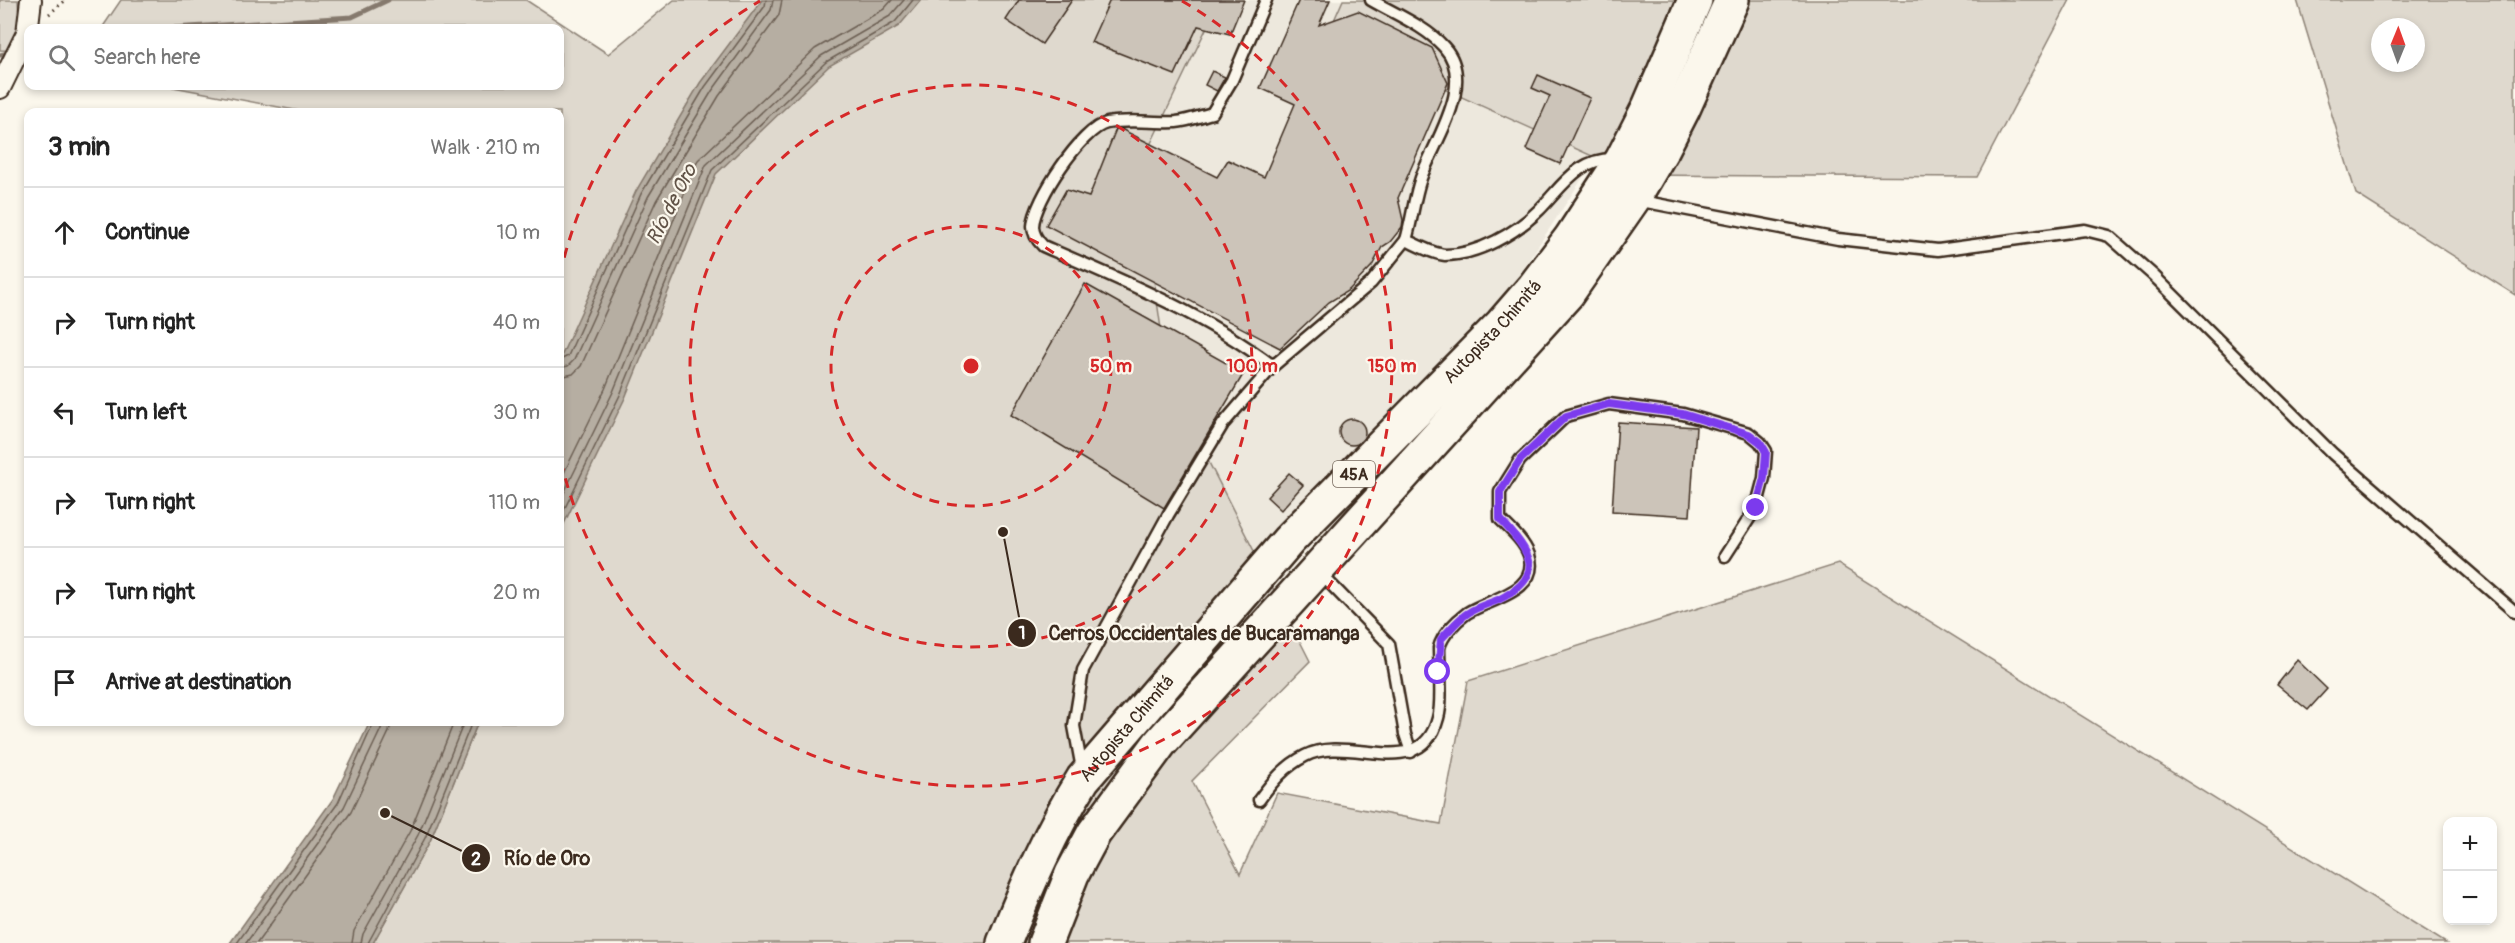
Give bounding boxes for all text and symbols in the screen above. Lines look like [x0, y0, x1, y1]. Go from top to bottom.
north arrow [2371, 18, 2425, 72]
search box [24, 24, 564, 90]
icon: search [45, 41, 78, 74]
text: Search here [93, 43, 200, 71]
text: 3 min [48, 131, 110, 163]
text: Walk · 210 m [431, 135, 540, 160]
water label: Río de Oro [641, 159, 703, 249]
icon: ahead [48, 216, 81, 249]
text: Continue [105, 218, 189, 246]
text: 10 m [496, 220, 540, 245]
street label: Autopista Chimitá [1439, 276, 1547, 389]
icon: right [48, 306, 81, 339]
text: Turn right [105, 308, 195, 336]
text: 40 m [493, 310, 540, 335]
text: 50 m [1090, 355, 1132, 378]
text: 100 m [1226, 355, 1278, 378]
text: 150 m [1368, 355, 1417, 378]
centre of rings [961, 356, 981, 376]
icon: left [48, 396, 81, 429]
text: Turn left [105, 398, 187, 426]
text: 30 m [493, 400, 540, 425]
road number: 45A [1333, 461, 1375, 487]
icon: right [48, 486, 81, 519]
text: Turn right [105, 488, 195, 516]
text: 110 m [489, 490, 540, 515]
route end [1742, 494, 1768, 520]
icon: right [48, 576, 81, 609]
text: Turn right [105, 578, 195, 606]
text: 20 m [493, 580, 540, 605]
callout: Cerros Occidentales de Bucaramanga [1007, 614, 1372, 652]
text: Cerros Occidentales de Bucaramanga [1048, 621, 1360, 646]
text: 1 [1018, 622, 1026, 645]
route start [1424, 658, 1450, 684]
icon: arrive [48, 666, 81, 699]
text: Arrive at destination [105, 668, 291, 696]
street label: Autopista Chimitá [1075, 671, 1179, 787]
map controls [2443, 817, 2497, 925]
button: + [2443, 817, 2497, 871]
callout: Río de Oro [461, 839, 602, 877]
text: Río de Oro [504, 846, 591, 871]
text: 2 [471, 848, 481, 871]
button: − [2443, 871, 2497, 925]

